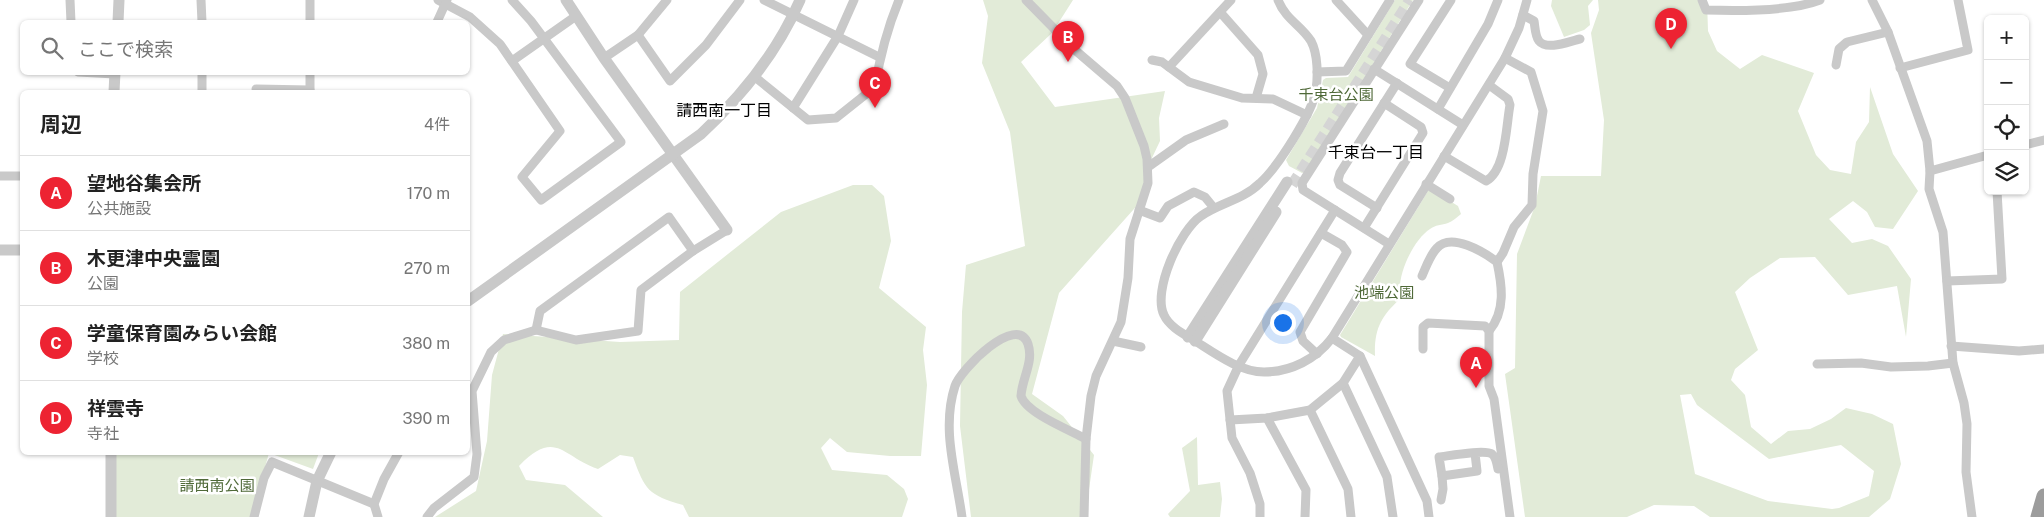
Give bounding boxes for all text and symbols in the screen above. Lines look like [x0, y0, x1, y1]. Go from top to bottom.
pin: D [1655, 8, 1687, 49]
map controls [1984, 15, 2029, 195]
button: + [1984, 15, 2029, 60]
search box [20, 20, 470, 75]
pin: B [1052, 21, 1084, 62]
icon: search [38, 34, 66, 62]
text: ここで検索 [78, 38, 173, 60]
button: − [1984, 60, 2029, 105]
pin: C [859, 67, 891, 108]
park label: 千束台公園 [1298, 86, 1374, 103]
district label: 請西南一丁目 [676, 101, 772, 120]
button: locate [1984, 105, 2029, 150]
text: 周辺 [40, 112, 82, 137]
text: 4件 [424, 115, 450, 134]
district label: 千束台一丁目 [1328, 143, 1424, 162]
button: layers [1984, 150, 2029, 195]
text: 望地谷集会所 [87, 172, 201, 194]
text: A [50, 184, 62, 203]
text: 170 m [407, 184, 450, 203]
text: 公共施設 [87, 199, 151, 218]
text: 木更津中央霊園 [87, 247, 220, 269]
text: B [51, 259, 61, 278]
text: 270 m [404, 259, 450, 278]
text: 公園 [87, 274, 119, 293]
park label: 池端公園 [1354, 284, 1414, 301]
your location [1270, 310, 1296, 336]
text: 学童保育園みらい会館 [87, 322, 277, 344]
text: C [50, 334, 62, 353]
text: 380 m [402, 334, 450, 353]
pin: A [1460, 347, 1492, 388]
text: 学校 [87, 349, 119, 368]
text: 祥雲寺 [87, 397, 144, 419]
text: D [50, 409, 62, 428]
text: 390 m [403, 409, 450, 428]
text: 寺社 [87, 424, 119, 443]
park label: 請西南公園 [179, 477, 255, 494]

